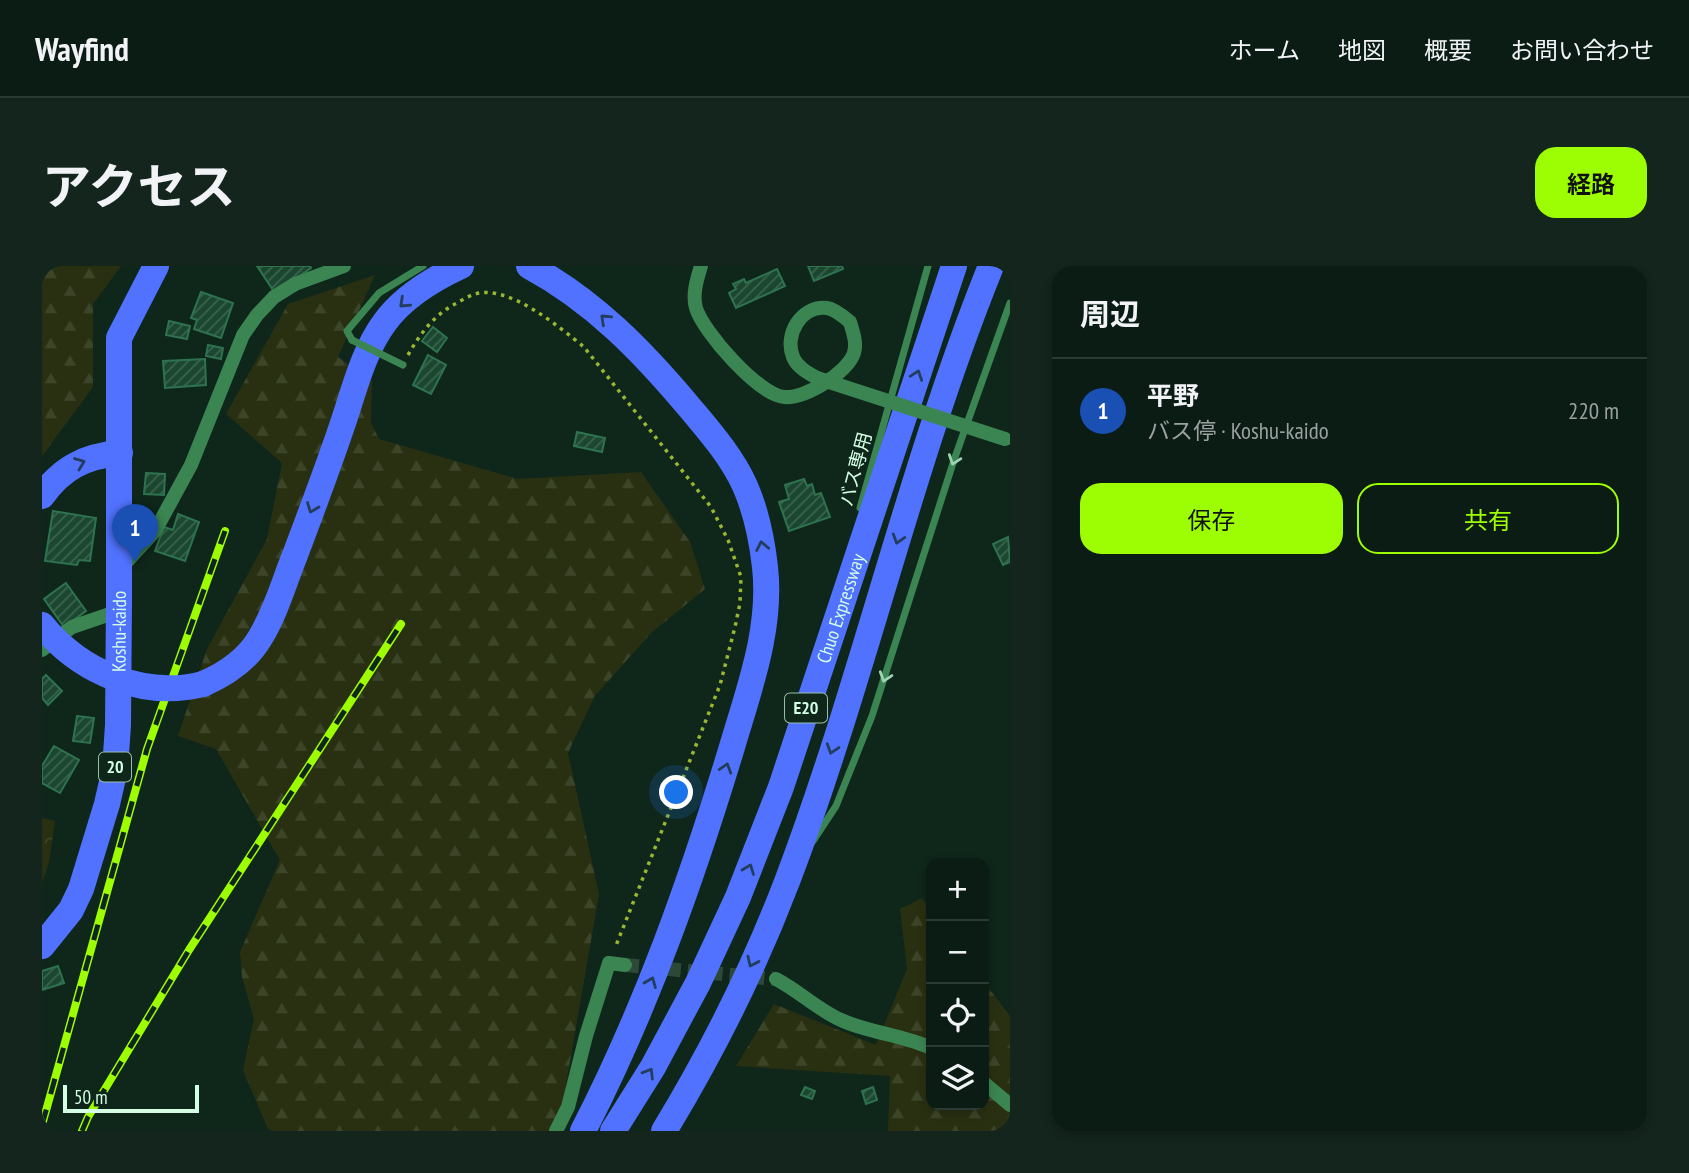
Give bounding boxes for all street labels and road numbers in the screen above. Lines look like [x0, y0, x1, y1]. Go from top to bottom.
street label: バス専用 [834, 429, 876, 509]
street label: Chuo Expressway [811, 550, 870, 666]
street label: Koshu-kaido [106, 591, 131, 672]
road number: E20 [785, 694, 827, 723]
road number: 20 [99, 752, 131, 782]

